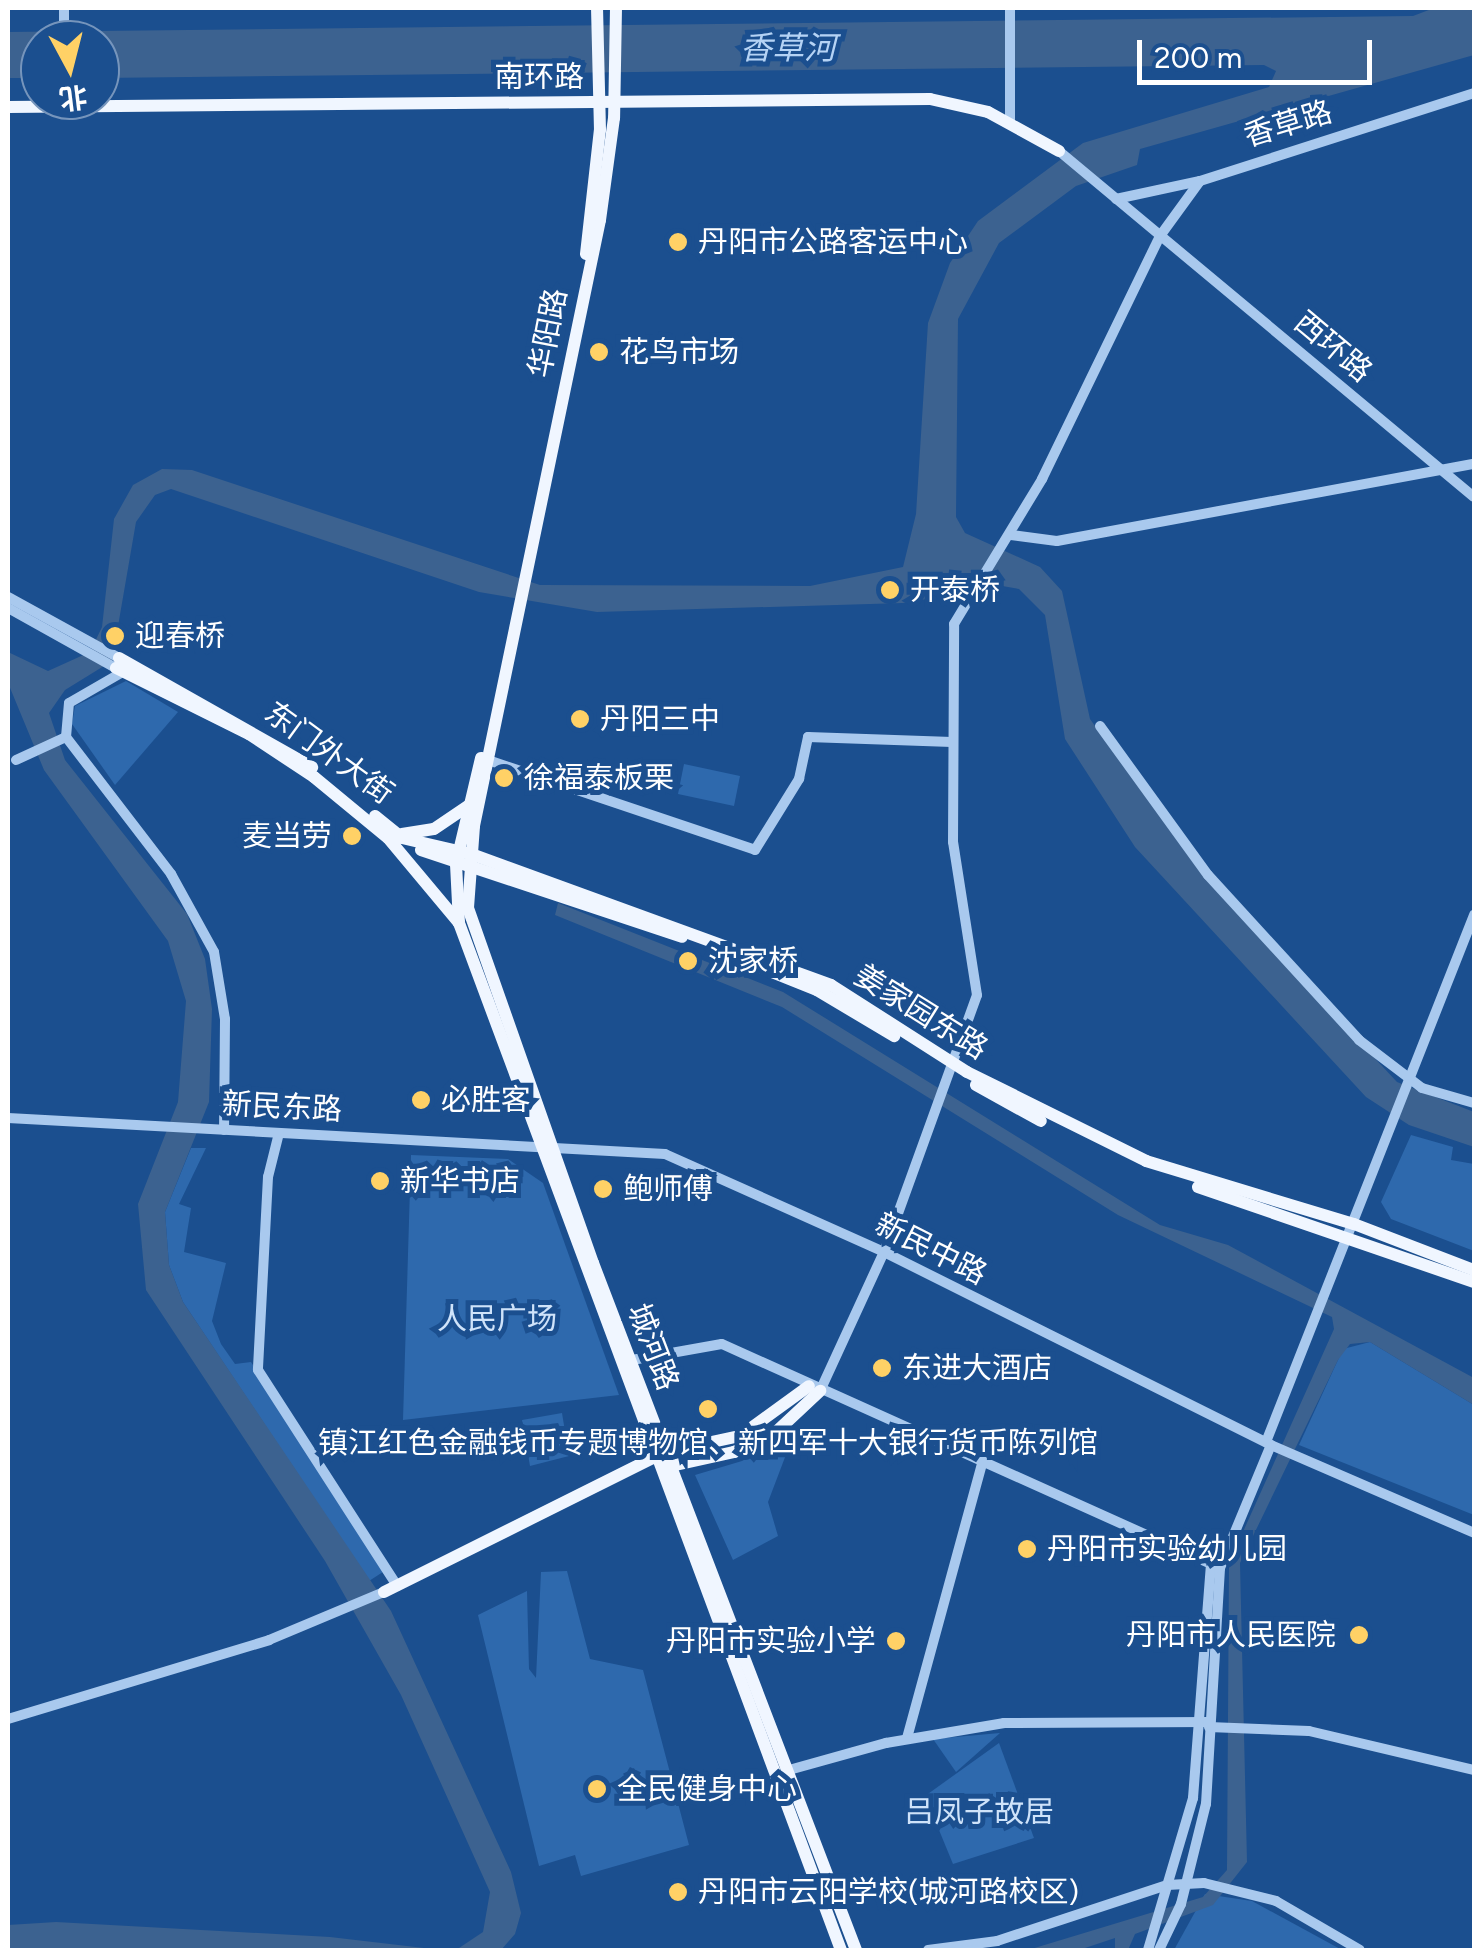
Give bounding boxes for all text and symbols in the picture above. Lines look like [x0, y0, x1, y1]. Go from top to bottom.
north arrow [20, 20, 120, 120]
scale bar [1142, 20, 1377, 82]
water label: 香草河 [740, 29, 836, 67]
text: 200 m [1154, 39, 1242, 76]
street label: 南环路 [494, 59, 584, 95]
text: 北 [57, 79, 89, 116]
street label: 香草路 [1240, 94, 1336, 154]
place label: 丹阳市公路客运中心 [698, 224, 968, 260]
marker: 丹阳市公路客运中心 [667, 231, 689, 253]
street label: 华阳路 [522, 285, 574, 381]
street label: 西环路 [1287, 304, 1379, 390]
place label: 花鸟市场 [619, 334, 739, 370]
marker: 花鸟市场 [588, 341, 610, 363]
place label: 开泰桥 [910, 572, 1000, 608]
marker: 开泰桥 [879, 579, 901, 601]
place label: 迎春桥 [135, 618, 225, 654]
marker: 迎春桥 [104, 625, 126, 647]
street label: 东门外大街 [258, 694, 400, 812]
place label: 丹阳三中 [600, 701, 720, 737]
marker: 丹阳三中 [569, 708, 591, 730]
place label: 徐福泰板栗 [524, 760, 674, 796]
marker: 徐福泰板栗 [493, 767, 515, 789]
place label: 麦当劳 [242, 818, 332, 854]
marker: 麦当劳 [341, 825, 363, 847]
place label: 沈家桥 [708, 943, 798, 979]
marker: 沈家桥 [677, 950, 699, 972]
street label: 姜家园东路 [848, 957, 994, 1067]
place label: 必胜客 [441, 1082, 531, 1118]
street label: 新民东路 [221, 1086, 343, 1128]
marker: 必胜客 [410, 1089, 432, 1111]
place label: 新华书店 [400, 1163, 520, 1199]
marker: 新华书店 [369, 1170, 391, 1192]
place label: 鲍师傅 [623, 1171, 713, 1207]
marker: 鲍师傅 [592, 1178, 614, 1200]
street label: 新民中路 [869, 1206, 993, 1292]
street label: 城河路 [620, 1299, 686, 1395]
park label: 人民广场 [437, 1301, 557, 1337]
place label: 东进大酒店 [902, 1350, 1052, 1386]
marker: 东进大酒店 [871, 1357, 893, 1379]
marker: 镇江红色金融钱币专题博物馆、新四军十大银行货币陈列馆 [697, 1398, 719, 1420]
place label: 镇江红色金融钱币专题博物馆、新四军十大银行货币陈列馆 [318, 1425, 1098, 1461]
place label: 丹阳市实验幼儿园 [1047, 1531, 1287, 1567]
marker: 丹阳市实验幼儿园 [1016, 1538, 1038, 1560]
place label: 丹阳市人民医院 [1126, 1617, 1336, 1653]
marker: 丹阳市人民医院 [1346, 1622, 1372, 1648]
place label: 丹阳市实验小学 [666, 1623, 876, 1659]
marker: 丹阳市实验小学 [885, 1630, 907, 1652]
place label: 全民健身中心 [617, 1771, 797, 1807]
marker: 全民健身中心 [586, 1778, 608, 1800]
park label: 吕凤子故居 [904, 1794, 1054, 1830]
place label: 丹阳市云阳学校(城河路校区) [698, 1874, 1079, 1910]
marker: 丹阳市云阳学校(城河路校区) [667, 1881, 689, 1903]

